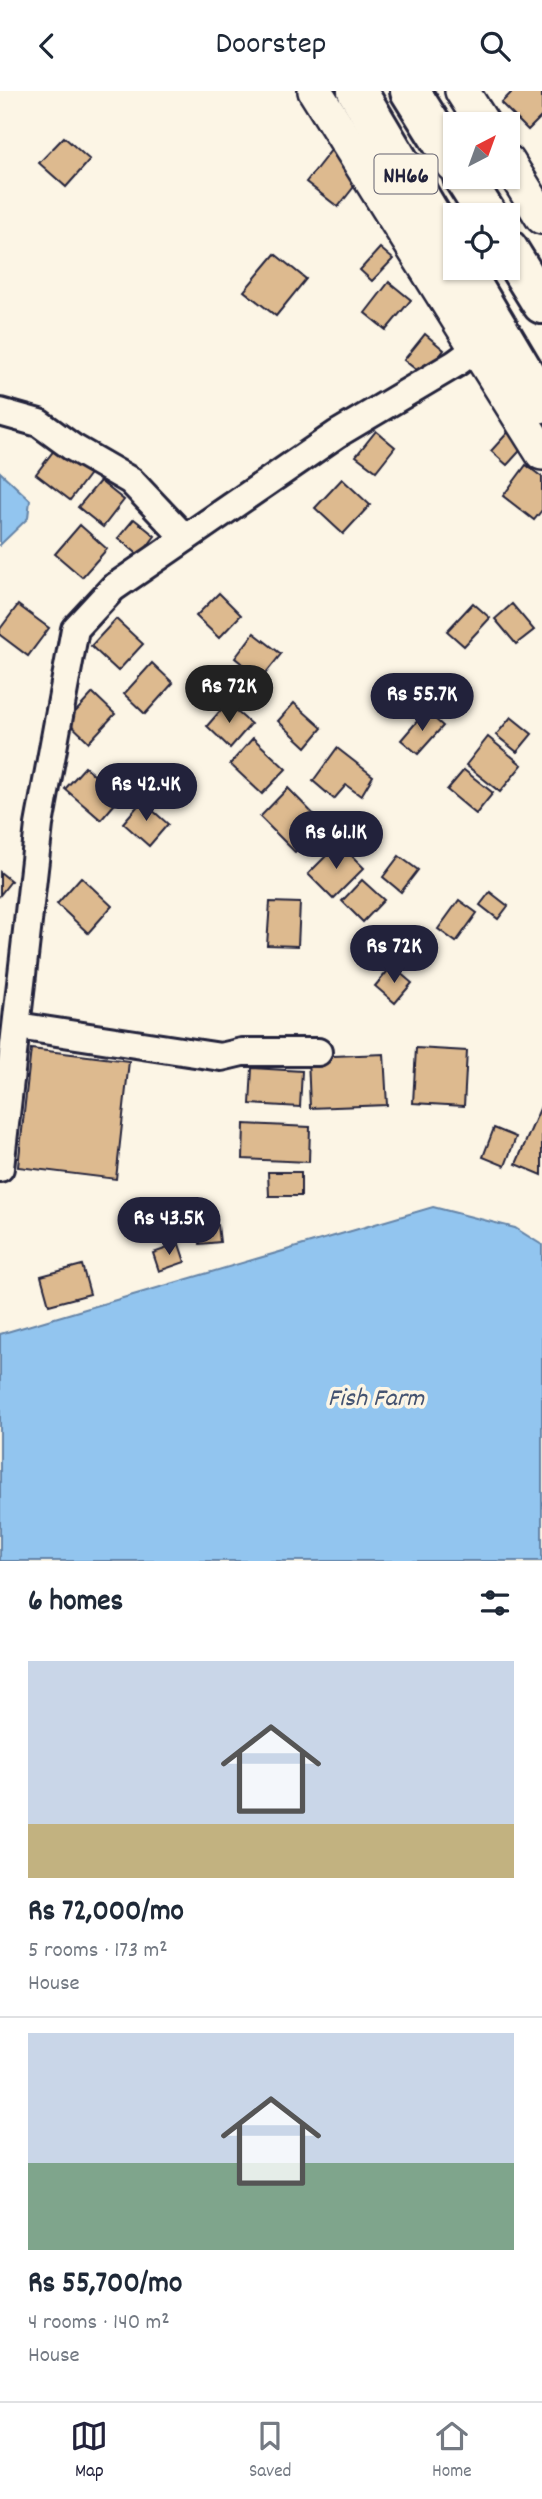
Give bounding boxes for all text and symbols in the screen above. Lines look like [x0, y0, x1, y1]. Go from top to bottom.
text: Doorstep [216, 23, 326, 69]
icon: back [28, 27, 66, 65]
icon: search [476, 27, 514, 65]
north arrow [443, 112, 520, 189]
map controls [443, 112, 520, 280]
road number: NH66 [374, 155, 438, 193]
button: locate [443, 203, 520, 280]
pin: Rs 72K [172, 665, 286, 725]
text: Rs 72K [201, 671, 257, 704]
pin: Rs 55.7K [350, 673, 494, 733]
text: Rs 55.7K [387, 679, 457, 712]
pin: Rs 42.4K [74, 763, 218, 823]
text: Rs 42.4K [111, 769, 181, 802]
pin: Rs 61.1K [264, 811, 408, 871]
text: Rs 61.1K [305, 817, 367, 850]
pin: Rs 72K [337, 925, 451, 985]
text: Rs 72K [366, 931, 422, 964]
pin: Rs 43.5K [97, 1197, 241, 1257]
text: Rs 43.5K [133, 1203, 205, 1236]
water label: Fish Farm [328, 1381, 425, 1418]
text: 6 homes [28, 1582, 123, 1625]
icon: filters [476, 1584, 514, 1622]
icon: home [208, 1706, 334, 1832]
text: Rs 72,000/mo [28, 1892, 184, 1935]
text: 5 rooms · 173 m² [28, 1935, 168, 1968]
text: House [28, 1968, 80, 2001]
icon: home [208, 2078, 334, 2204]
text: Rs 55,700/mo [28, 2264, 182, 2307]
text: 4 rooms · 140 m² [28, 2307, 170, 2340]
text: House [28, 2340, 80, 2373]
tab: Map [70, 2417, 108, 2486]
tab: Saved [249, 2417, 291, 2486]
tab: Home [432, 2417, 472, 2486]

